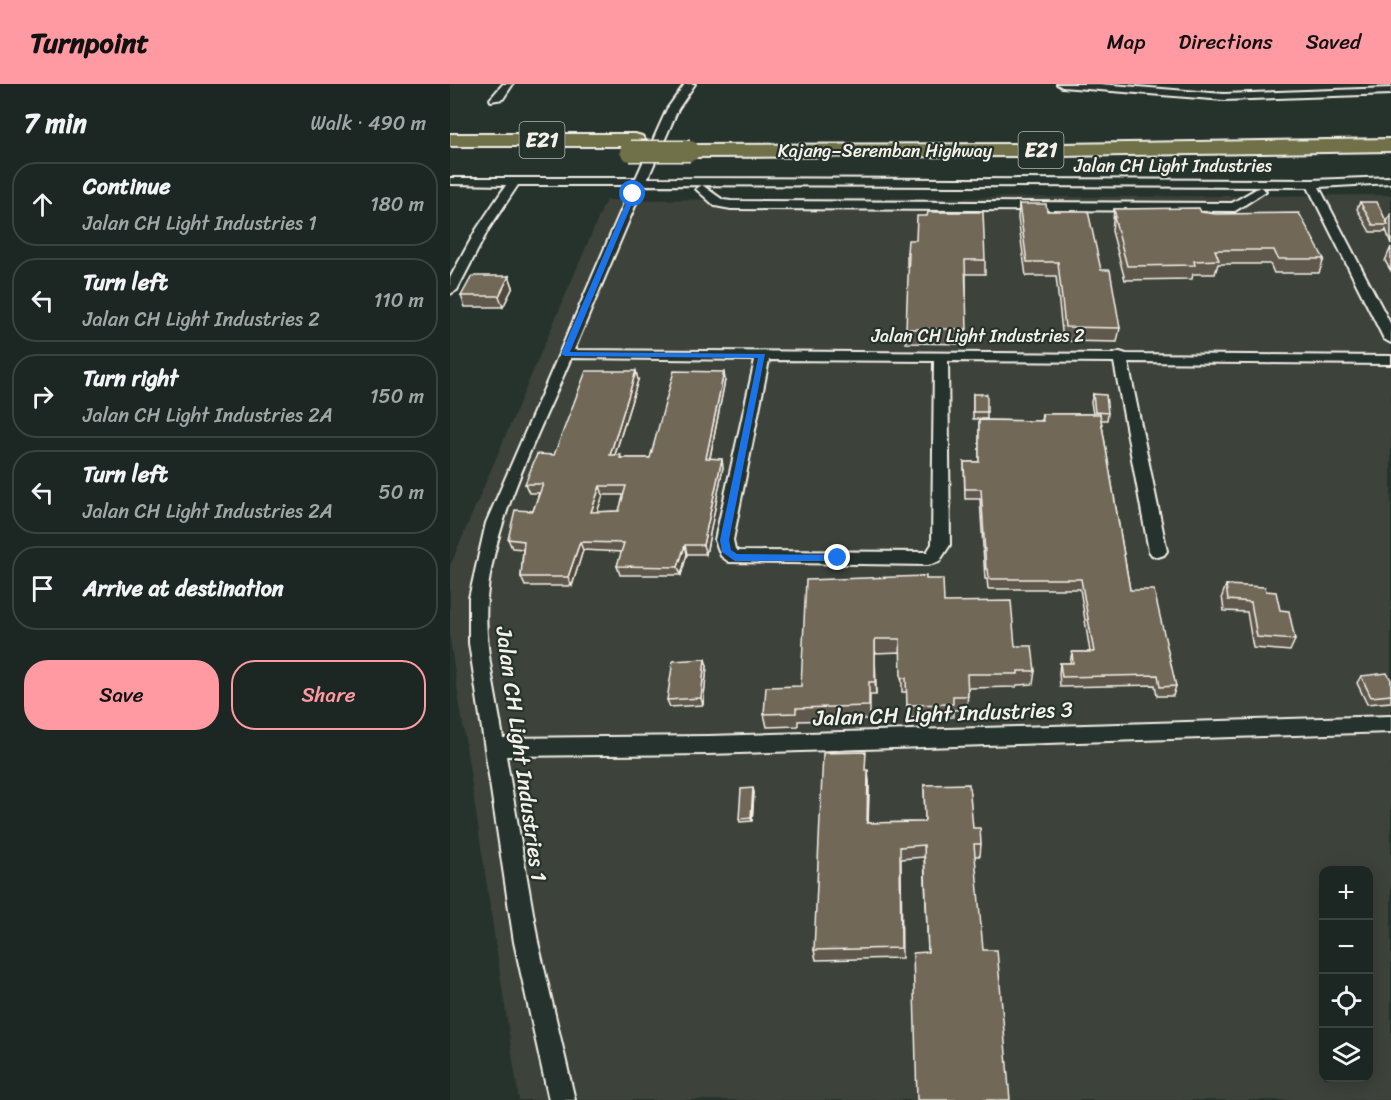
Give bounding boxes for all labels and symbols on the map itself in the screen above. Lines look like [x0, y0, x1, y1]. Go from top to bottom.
road number: E21 [520, 122, 565, 158]
road number: E21 [1018, 132, 1064, 168]
street label: Kajang–Seremban Highway [778, 135, 993, 167]
street label: Jalan CH Light Industries [1073, 150, 1273, 182]
route start [619, 180, 645, 206]
street label: Jalan CH Light Industries 2 [870, 320, 1085, 352]
route end [824, 544, 850, 570]
street label: Jalan CH Light Industries 1 [484, 623, 559, 884]
street label: Jalan CH Light Industries 3 [811, 689, 1074, 738]

